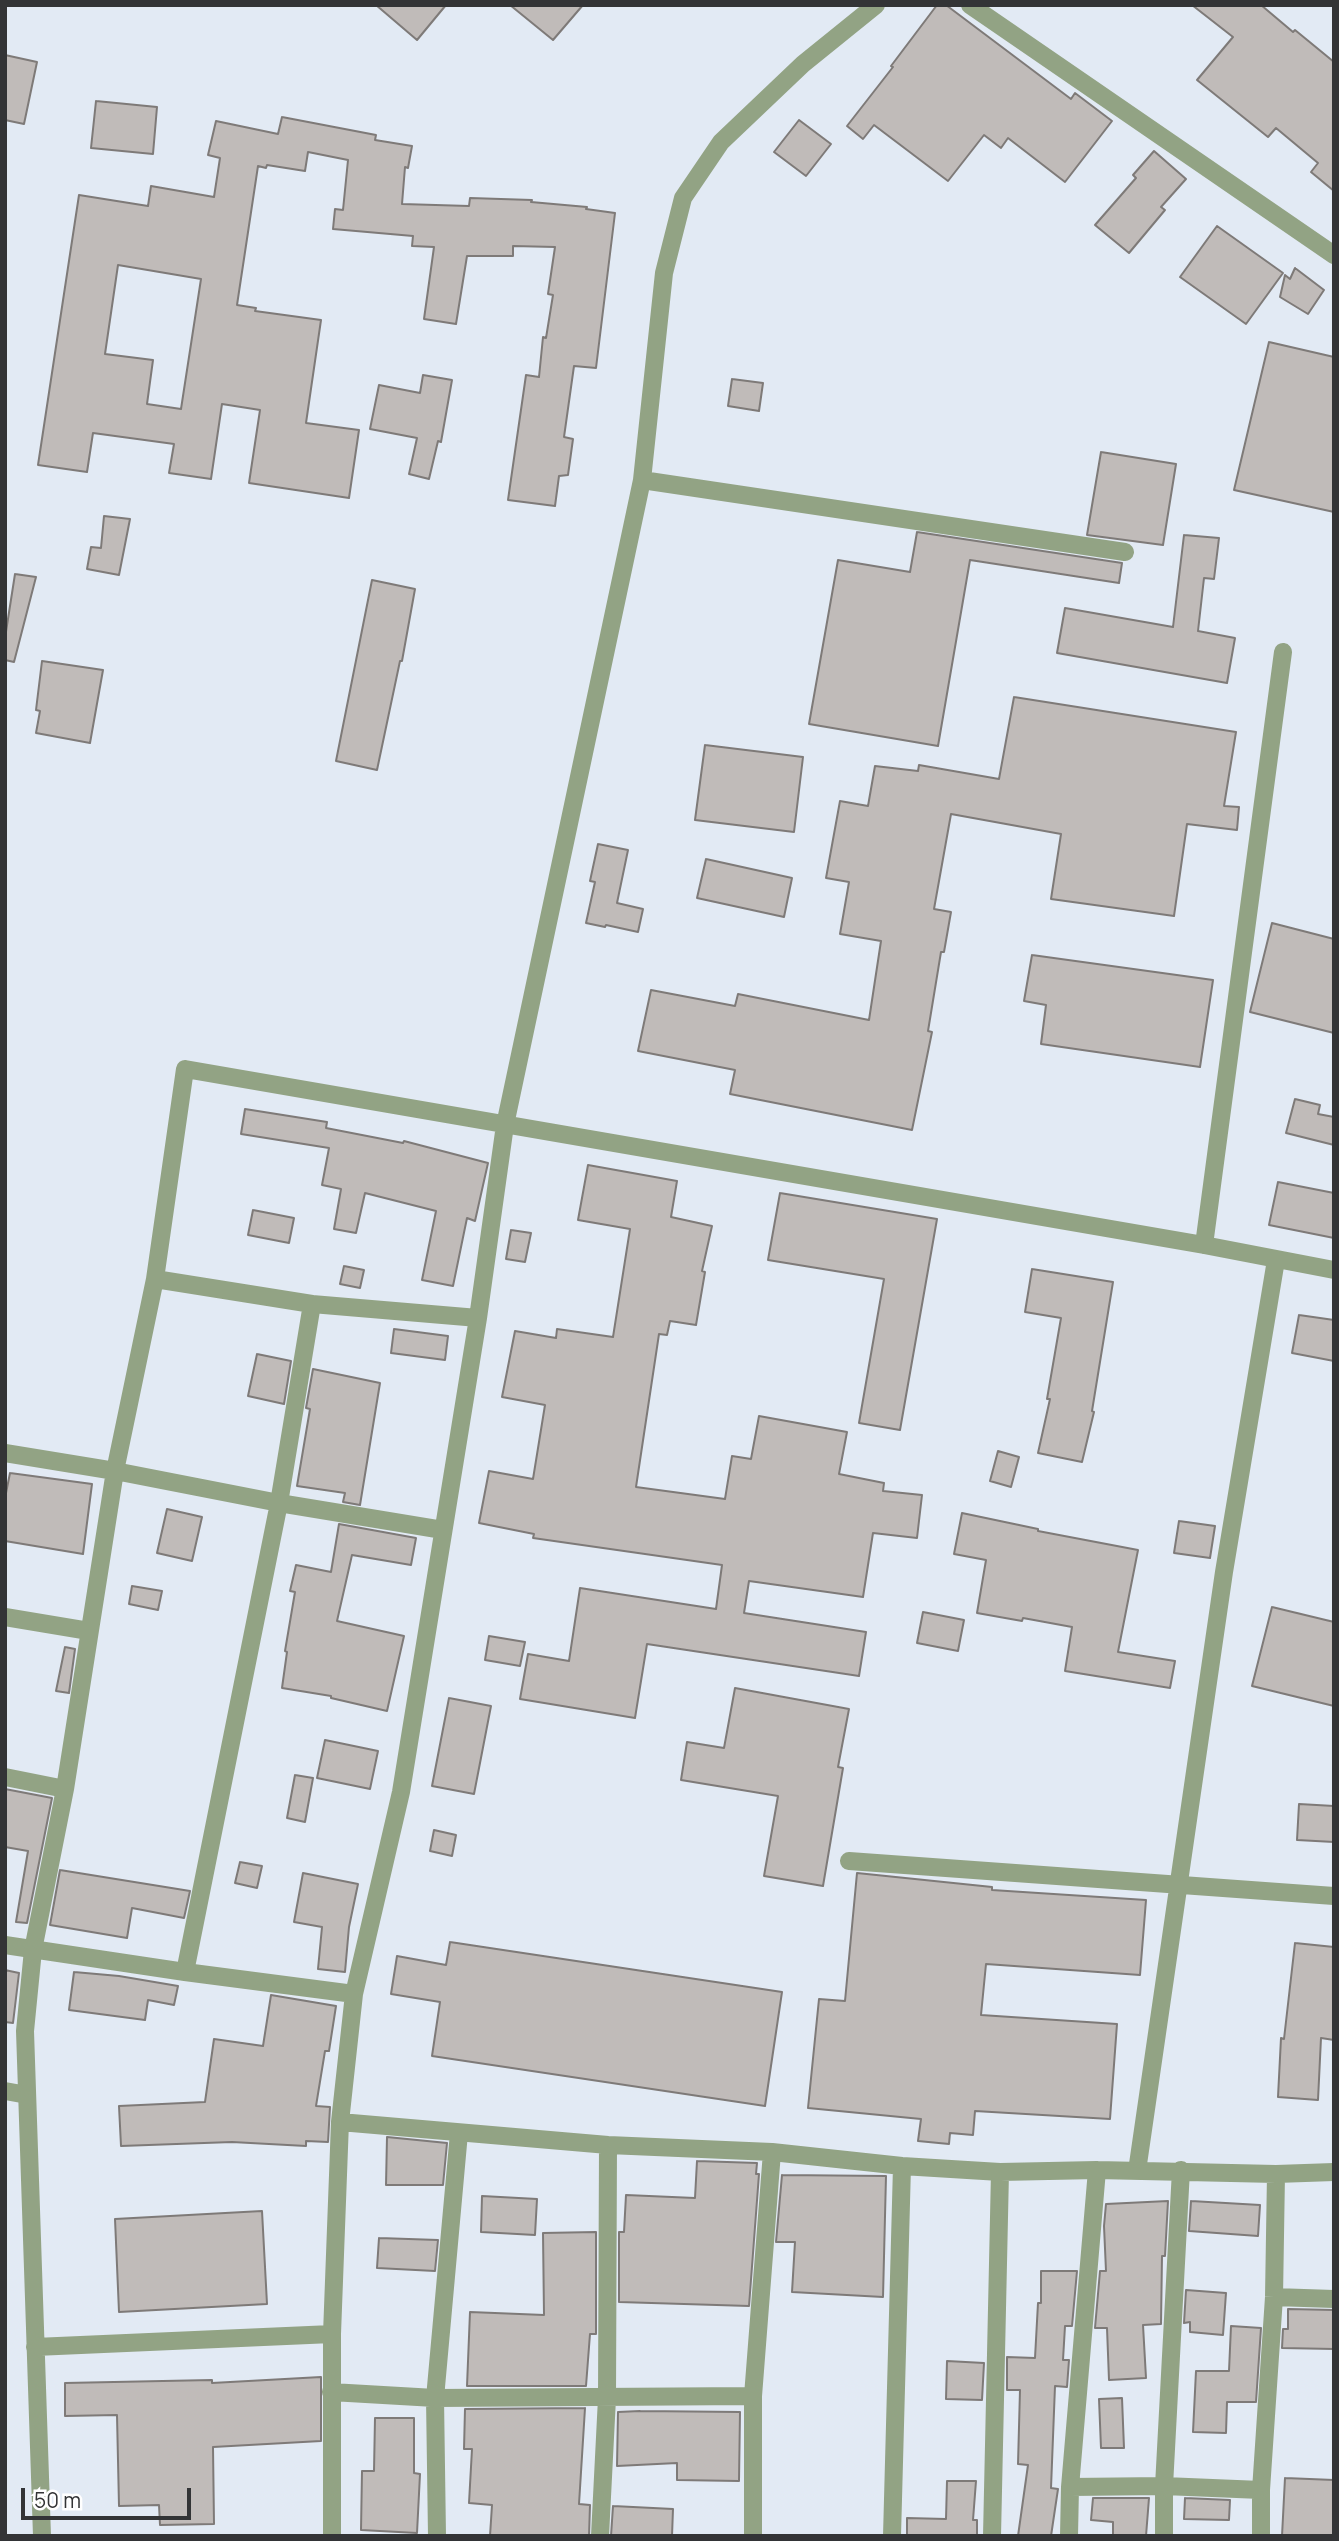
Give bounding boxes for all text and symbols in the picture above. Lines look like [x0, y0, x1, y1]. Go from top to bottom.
scale bar [24, 2474, 194, 2518]
text: 50 m [34, 2486, 81, 2514]

